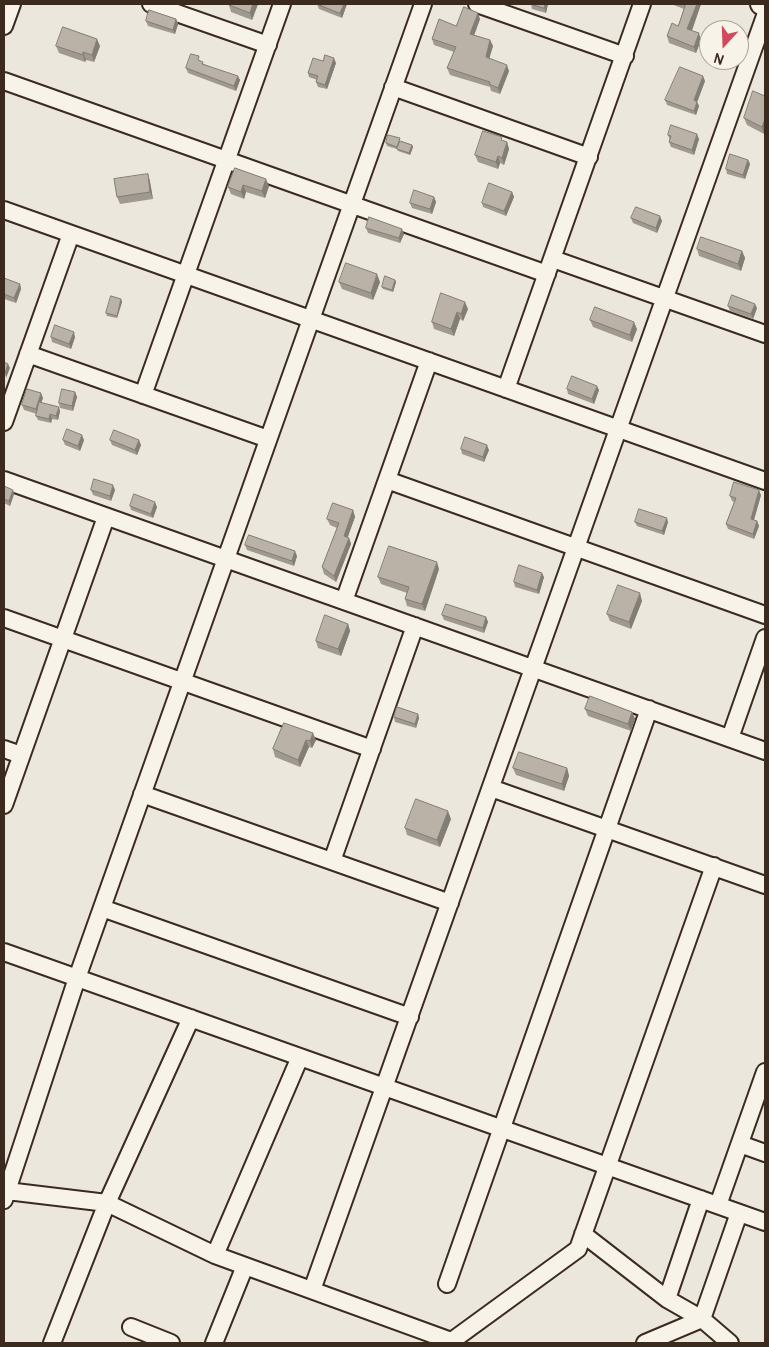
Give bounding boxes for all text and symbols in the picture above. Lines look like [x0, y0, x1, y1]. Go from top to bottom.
north arrow [699, 20, 749, 70]
text: N [712, 49, 726, 68]

